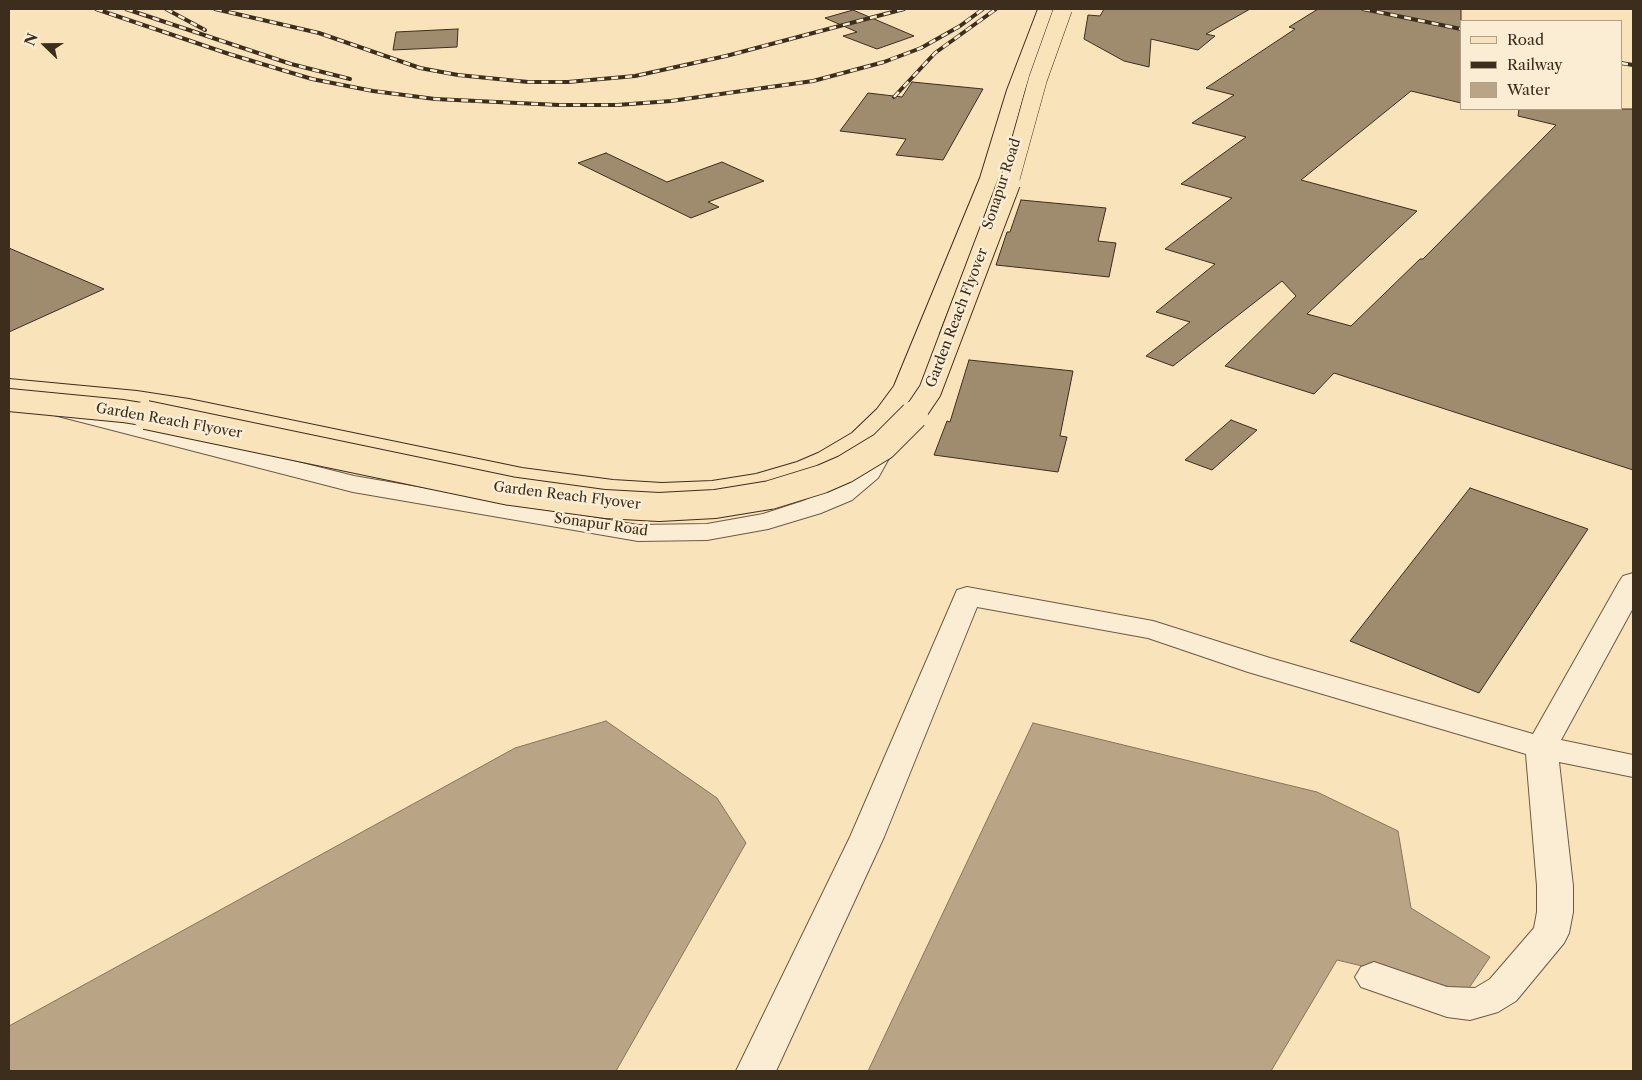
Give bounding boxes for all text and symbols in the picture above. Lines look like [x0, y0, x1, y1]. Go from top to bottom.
north arrow [20, 20, 70, 70]
legend [1460, 20, 1622, 110]
text: N [20, 30, 42, 48]
text: Road [1507, 30, 1544, 49]
text: Railway [1507, 55, 1563, 74]
text: Water [1507, 80, 1550, 99]
street label: Sonapur Road [979, 136, 1025, 232]
street label: Garden Reach Flyover [923, 246, 991, 390]
street label: Garden Reach Flyover [95, 400, 243, 442]
street label: Garden Reach Flyover [492, 479, 642, 513]
street label: Sonapur Road [553, 510, 649, 540]

